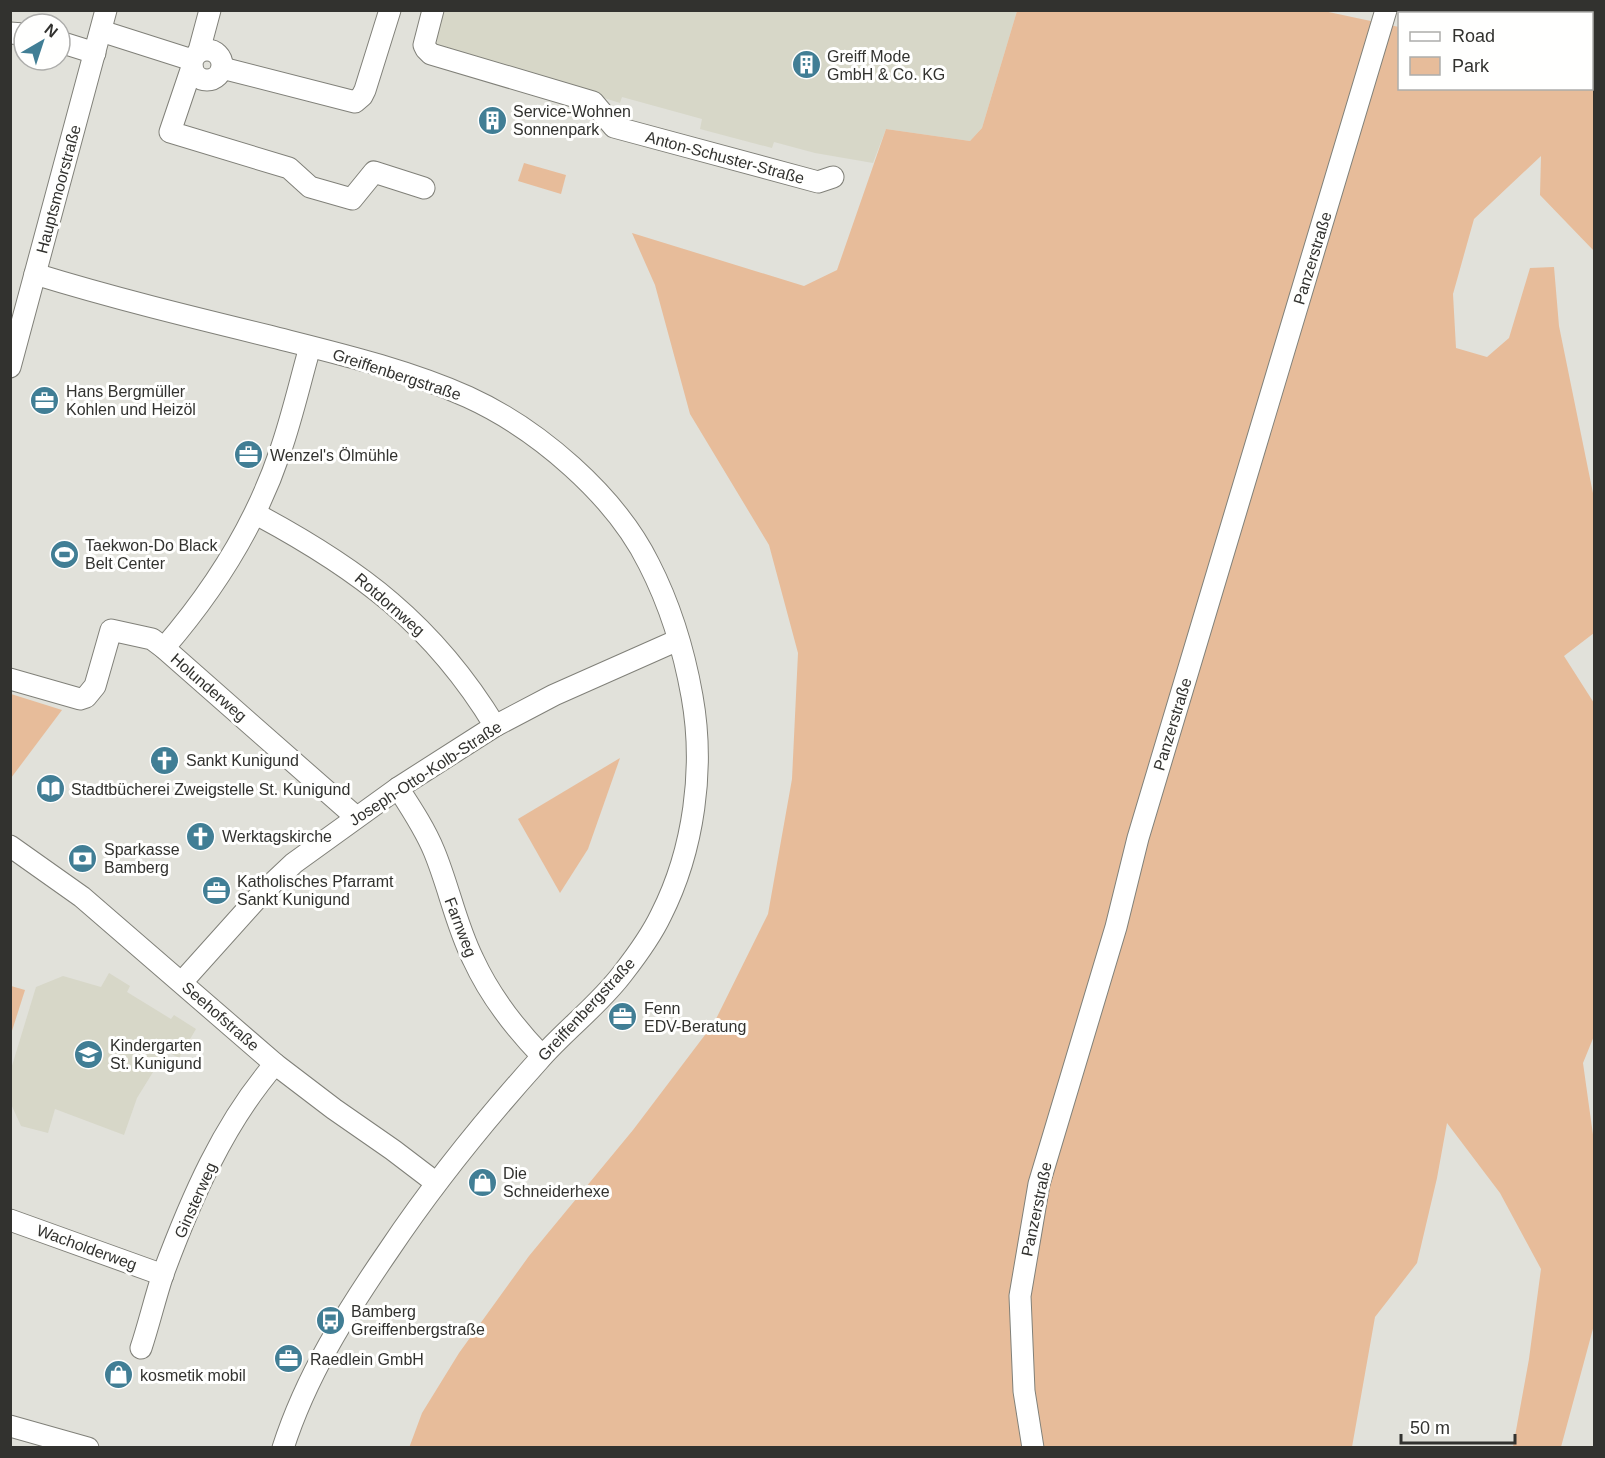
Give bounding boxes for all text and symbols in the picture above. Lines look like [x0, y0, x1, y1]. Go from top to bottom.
north arrow [12, 12, 72, 72]
legend [1398, 12, 1593, 90]
text: N [41, 20, 61, 41]
text: Road [1452, 26, 1495, 46]
place label: Greiff Mode GmbH & Co. KG [827, 48, 945, 83]
building icon: Greiff Mode GmbH & Co. KG [790, 49, 822, 81]
text: Park [1452, 56, 1490, 76]
place label: Service-Wohnen Sonnenpark [513, 103, 631, 138]
building icon: Service-Wohnen Sonnenpark [476, 104, 508, 136]
street label: Hauptsmoorstraße [33, 123, 84, 255]
street label: Anton-Schuster-Straße [644, 128, 806, 187]
street label: Panzerstraße [1290, 210, 1335, 307]
street label: Greiffenbergstraße [330, 346, 463, 403]
place label: Hans Bergmüller Kohlen und Heizöl [66, 383, 196, 418]
office icon: Hans Bergmüller Kohlen und Heizöl [29, 384, 61, 416]
office icon: Wenzel's Ölmühle [233, 439, 265, 471]
place label: Wenzel's Ölmühle [270, 447, 398, 464]
place label: Taekwon-Do Black Belt Center [85, 537, 219, 572]
sports icon: Taekwon-Do Black Belt Center [48, 538, 80, 570]
street label: Rotdornweg [352, 570, 428, 639]
street label: Holunderweg [168, 650, 250, 725]
street label: Panzerstraße [1150, 676, 1195, 773]
street label: Joseph-Otto-Kolb-Straße [346, 718, 505, 829]
church icon: Sankt Kunigund [149, 744, 181, 776]
place label: Sankt Kunigund [186, 752, 299, 769]
library icon: Stadtbücherei Zweigstelle St. Kunigund [34, 773, 66, 805]
place label: Stadtbücherei Zweigstelle St. Kunigund [71, 781, 350, 798]
church icon: Werktagskirche [185, 820, 217, 852]
place label: Werktagskirche [222, 828, 332, 845]
place label: Sparkasse Bamberg [104, 841, 180, 876]
bank icon: Sparkasse Bamberg [67, 842, 99, 874]
place label: Katholisches Pfarramt Sankt Kunigund [237, 873, 394, 908]
office icon: Katholisches Pfarramt Sankt Kunigund [200, 874, 232, 906]
street label: Farnweg [441, 895, 480, 959]
street label: Greiffenbergstraße [534, 954, 638, 1064]
street label: Seehofstraße [179, 978, 263, 1054]
place label: Fenn EDV-Beratung [644, 1000, 746, 1035]
office icon: Fenn EDV-Beratung [607, 1001, 639, 1033]
place label: Kindergarten St. Kunigund [110, 1037, 202, 1072]
school or university icon: Kindergarten St. Kunigund [73, 1038, 105, 1070]
street label: Ginsterweg [171, 1160, 220, 1241]
street label: Panzerstraße [1018, 1160, 1055, 1258]
place label: Die Schneiderhexe [503, 1165, 610, 1200]
shop icon: Die Schneiderhexe [466, 1166, 498, 1198]
street label: Wacholderweg [34, 1221, 139, 1273]
place label: Bamberg Greiffenbergstraße [351, 1303, 485, 1338]
bus stop icon: Bamberg Greiffenbergstraße [314, 1304, 346, 1336]
office icon: Raedlein GmbH [273, 1343, 305, 1375]
place label: Raedlein GmbH [310, 1351, 424, 1368]
shop icon: kosmetik mobil [103, 1359, 135, 1391]
place label: kosmetik mobil [140, 1367, 246, 1384]
scale bar [1401, 1407, 1515, 1445]
text: 50 m [1410, 1418, 1450, 1438]

